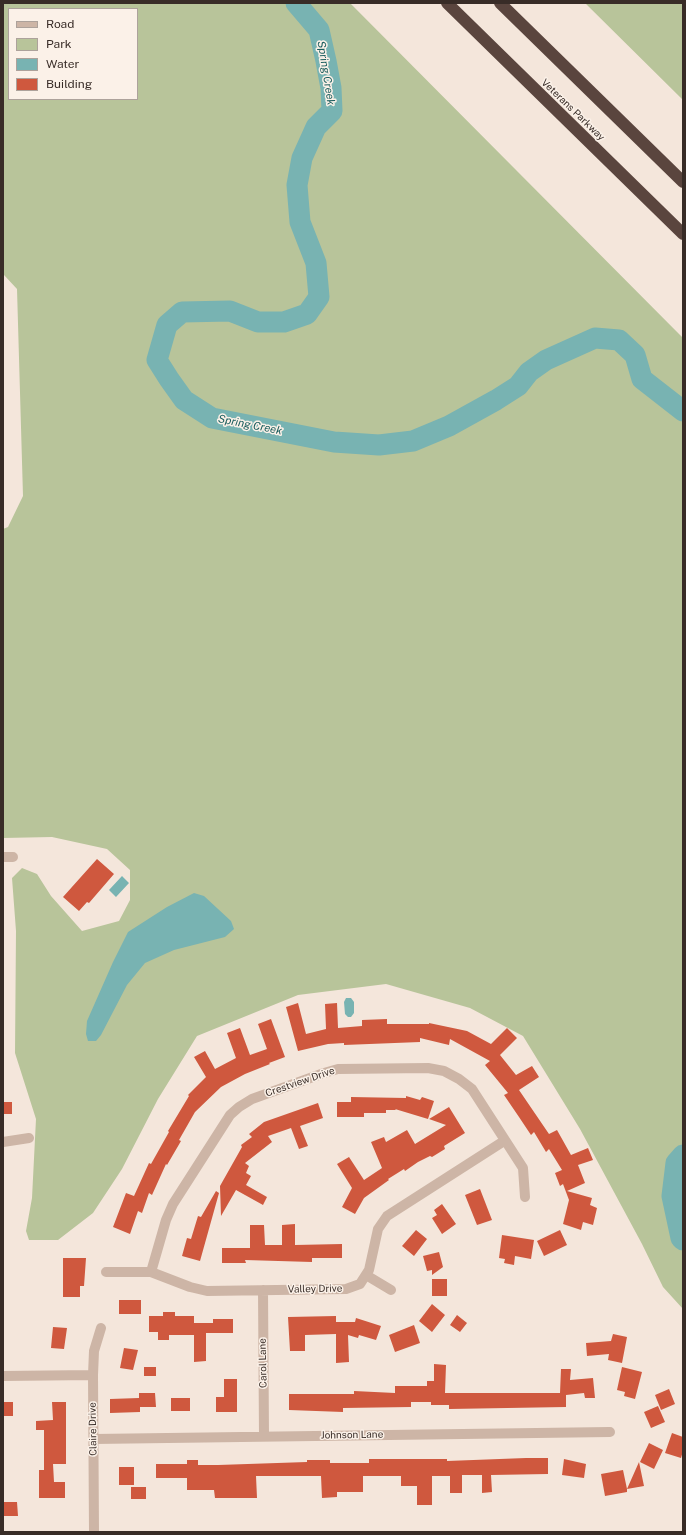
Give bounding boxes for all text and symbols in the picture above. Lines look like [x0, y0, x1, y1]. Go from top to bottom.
legend [8, 8, 138, 100]
text: Road [46, 17, 74, 31]
text: Park [46, 37, 72, 51]
water label: Spring Creek [314, 40, 338, 106]
text: Water [46, 57, 79, 71]
text: Building [46, 77, 92, 91]
street label: Veterans Parkway [539, 77, 607, 143]
water label: Spring Creek [217, 412, 283, 438]
street label: Crestview Drive [264, 1065, 336, 1099]
street label: Valley Drive [288, 1283, 342, 1295]
street label: Carol Lane [257, 1338, 269, 1388]
street label: Claire Drive [87, 1402, 99, 1456]
street label: Johnson Lane [321, 1428, 383, 1442]

